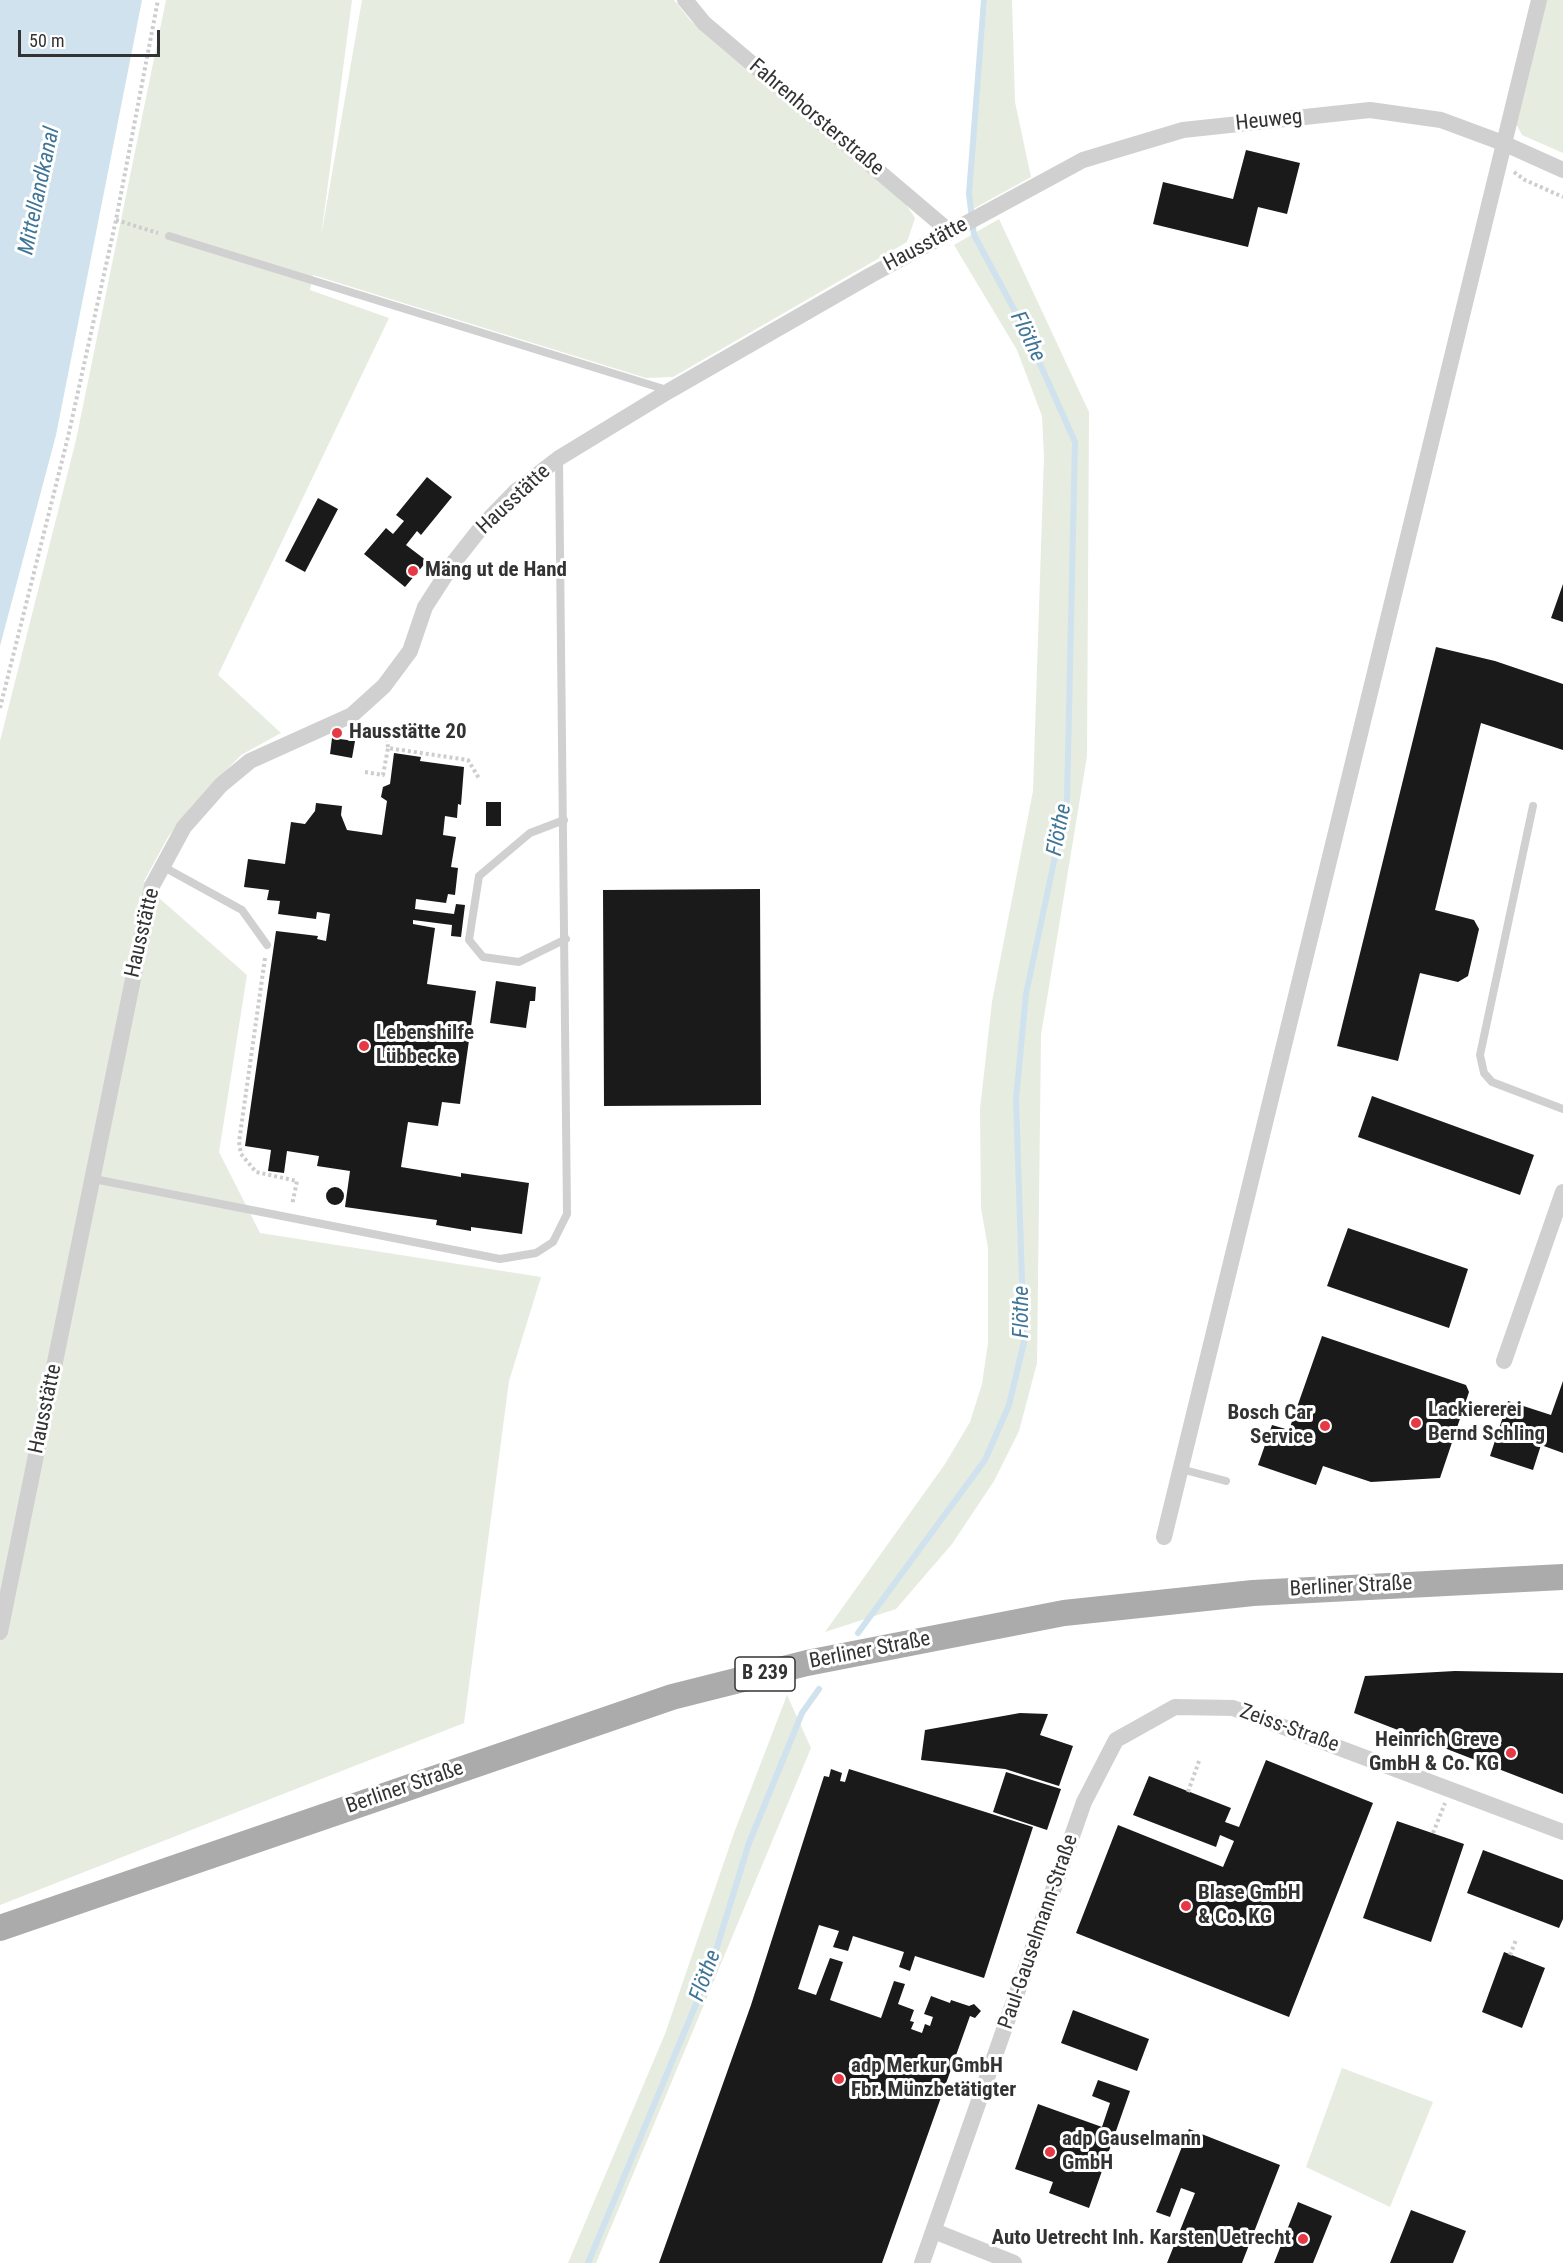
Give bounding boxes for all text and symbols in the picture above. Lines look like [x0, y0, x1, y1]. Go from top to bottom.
scale bar [21, 18, 164, 56]
text: 50 m [29, 30, 64, 51]
street label: Fahrenhorsterstraße [744, 54, 888, 182]
street label: Heuweg [1234, 105, 1304, 137]
water label: Mittellandkanal [14, 125, 66, 257]
street label: Hausstätte [880, 213, 972, 277]
water label: Flöthe [1004, 308, 1050, 366]
street label: Hausstätte [472, 460, 556, 540]
place label: Mäng ut de Hand [425, 558, 567, 584]
marker: Mäng ut de Hand [406, 564, 420, 578]
place label: Hausstätte 20 [349, 720, 467, 746]
marker: Hausstätte 20 [330, 726, 344, 740]
water label: Flöthe [1042, 802, 1078, 858]
street label: Hausstätte [120, 886, 166, 980]
place label: Lebenshilfe Lübbecke [376, 1021, 474, 1071]
marker: Lebenshilfe Lübbecke [357, 1039, 371, 1053]
water label: Flöthe [1009, 1286, 1035, 1338]
street label: Hausstätte [24, 1362, 68, 1456]
place label: Lackiererei Bernd Schling [1428, 1398, 1545, 1448]
place label: Bosch Car Service [1228, 1401, 1313, 1451]
marker: Lackiererei Bernd Schling [1409, 1416, 1423, 1430]
marker: Bosch Car Service [1318, 1419, 1332, 1433]
street label: Berliner Straße [1289, 1571, 1413, 1603]
street label: Berliner Straße [807, 1627, 933, 1675]
road number: B 239 [735, 1657, 795, 1691]
street label: Zeiss-Straße [1236, 1699, 1342, 1759]
place label: Heinrich Greve GmbH & Co. KG [1369, 1728, 1499, 1778]
marker: Heinrich Greve GmbH & Co. KG [1504, 1746, 1518, 1760]
street label: Berliner Straße [343, 1756, 467, 1820]
street label: Paul-Gauselmann-Straße [994, 1831, 1084, 2033]
place label: Blase GmbH & Co. KG [1198, 1881, 1301, 1931]
marker: Blase GmbH & Co. KG [1179, 1899, 1193, 1913]
water label: Flöthe [685, 1947, 727, 2005]
place label: adp Merkur GmbH Fbr. Münzbetätigter [851, 2054, 1016, 2104]
marker: adp Merkur GmbH Fbr. Münzbetätigter [832, 2072, 846, 2086]
place label: adp Gauselmann GmbH [1062, 2127, 1201, 2177]
marker: adp Gauselmann GmbH [1043, 2145, 1057, 2159]
place label: Auto Uetrecht Inh. Karsten Uetrecht [992, 2226, 1291, 2252]
marker: Auto Uetrecht Inh. Karsten Uetrecht [1296, 2232, 1310, 2246]

